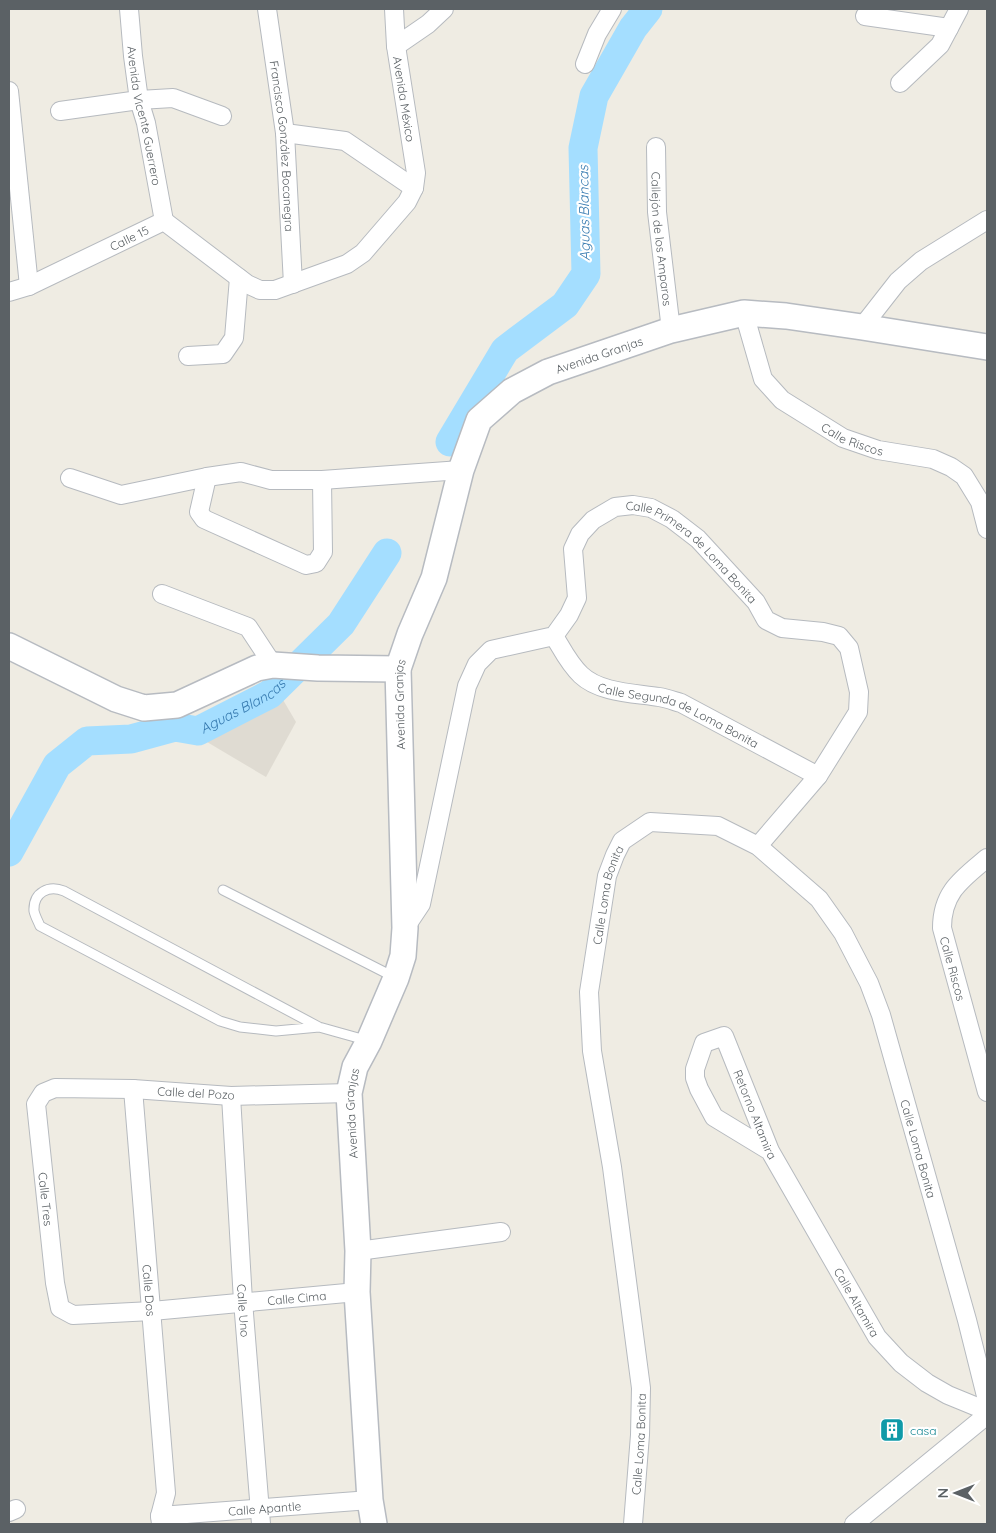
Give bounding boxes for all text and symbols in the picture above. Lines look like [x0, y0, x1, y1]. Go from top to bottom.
street label: Avenida Vicente Guerrero [125, 45, 165, 187]
street label: Avenida México [390, 55, 418, 143]
street label: Francisco González Bocanegra [267, 59, 298, 232]
water label: Aguas Blancas [574, 164, 594, 261]
street label: Callejón de los Amparos [649, 172, 676, 307]
street label: Calle 15 [107, 222, 151, 254]
street label: Avenida Granjas [554, 333, 645, 376]
street label: Calle Riscos [819, 419, 885, 458]
street label: Calle Primera de Loma Bonita [625, 497, 760, 606]
street label: Avenida Granjas [390, 656, 409, 750]
water label: Aguas Blancas [197, 674, 290, 737]
street label: Calle Segunda de Loma Bonita [596, 679, 761, 751]
street label: Calle Loma Bonita [589, 843, 626, 946]
street label: Calle Riscos [937, 935, 969, 1003]
street label: Avenida Granjas [341, 1066, 362, 1159]
street label: Retorno Altamira [731, 1067, 781, 1162]
street label: Calle del Pozo [157, 1083, 235, 1103]
street label: Calle Loma Bonita [898, 1098, 940, 1200]
street label: Calle Tres [36, 1172, 56, 1227]
street label: Calle Dos [140, 1264, 159, 1317]
street label: Calle Altamira [831, 1265, 883, 1340]
street label: Calle Uno [235, 1284, 253, 1338]
street label: Calle Cima [266, 1287, 327, 1308]
street label: Calle Loma Bonita [628, 1393, 648, 1496]
building icon: casa [879, 1417, 905, 1443]
place label: casa [910, 1423, 936, 1438]
north arrow [931, 1468, 981, 1518]
text: N [934, 1488, 952, 1498]
street label: Calle Apantle [228, 1498, 302, 1518]

